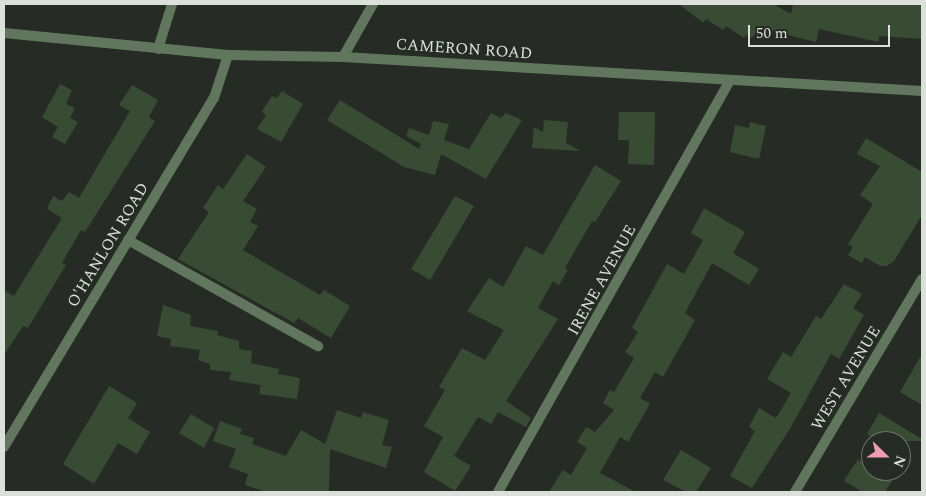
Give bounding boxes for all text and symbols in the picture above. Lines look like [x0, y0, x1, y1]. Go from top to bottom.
scale bar [751, 15, 894, 47]
text: 50 m [756, 22, 788, 45]
street label: CAMERON ROAD [395, 35, 533, 63]
street label: O'HANLON ROAD [63, 179, 153, 311]
street label: IRENE AVENUE [564, 221, 640, 339]
street label: WEST AVENUE [807, 322, 885, 434]
north arrow [861, 431, 911, 481]
text: N [888, 452, 911, 471]

